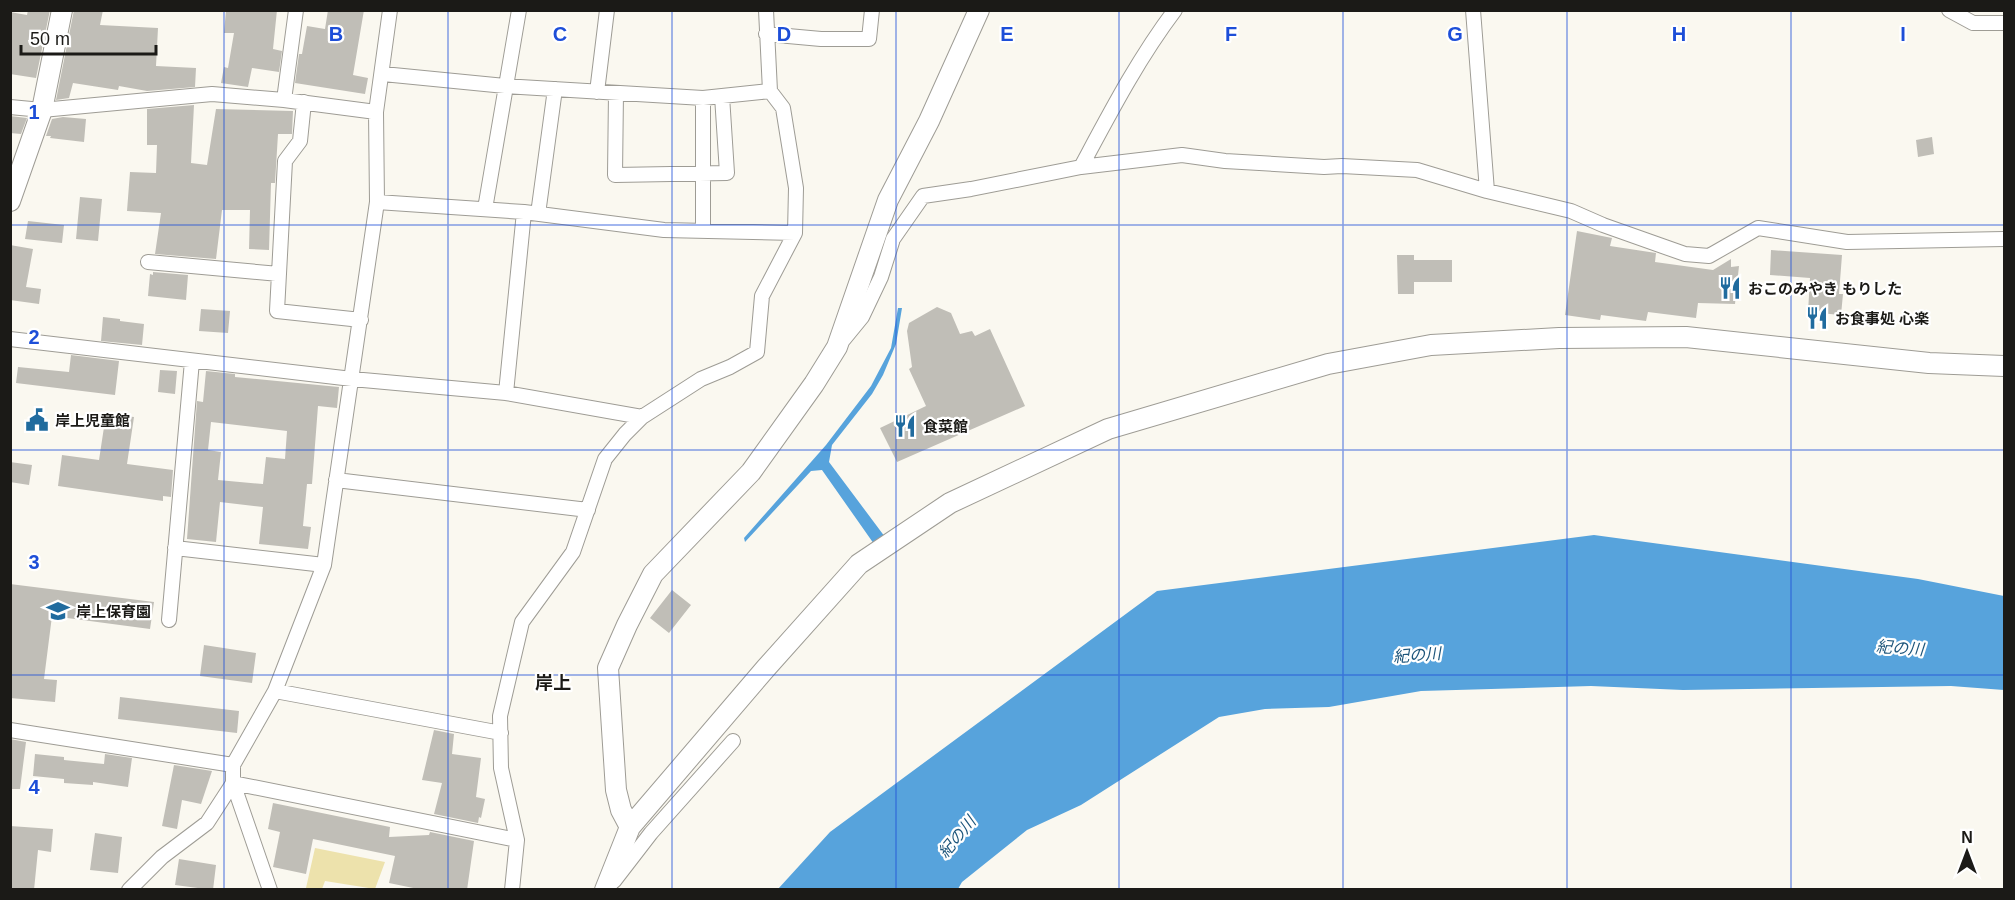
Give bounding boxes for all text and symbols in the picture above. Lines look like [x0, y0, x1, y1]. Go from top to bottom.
scale bar [21, 18, 156, 56]
text: B [329, 23, 343, 45]
text: C [553, 23, 567, 45]
text: D [777, 23, 791, 45]
text: E [1000, 23, 1014, 45]
text: F [1225, 23, 1237, 45]
text: G [1447, 23, 1463, 45]
text: H [1672, 23, 1686, 45]
text: I [1900, 23, 1906, 45]
text: 50 m [30, 29, 70, 49]
text: 1 [28, 101, 40, 123]
restaurant icon: おこのみやき もりした [1717, 275, 1743, 301]
place label: おこのみやき もりした [1748, 280, 1902, 297]
restaurant icon: お食事処 心楽 [1804, 305, 1830, 331]
place label: お食事処 心楽 [1835, 310, 1929, 327]
text: 2 [28, 326, 40, 348]
public building icon: 岸上児童館 [24, 407, 50, 433]
place label: 岸上児童館 [55, 412, 130, 429]
restaurant icon: 食菜館 [892, 413, 918, 439]
place label: 食菜館 [923, 418, 968, 435]
text: 3 [28, 551, 40, 573]
school or university icon: 岸上保育園 [45, 598, 71, 624]
place label: 岸上保育園 [76, 603, 151, 620]
water label: 紀の川 [1875, 638, 1927, 658]
water label: 紀の川 [1392, 645, 1444, 665]
district label: 岸上 [535, 673, 571, 693]
text: 4 [28, 776, 40, 798]
water label: 紀の川 [935, 812, 980, 861]
north arrow [1937, 822, 1997, 882]
text: N [1961, 829, 1973, 846]

